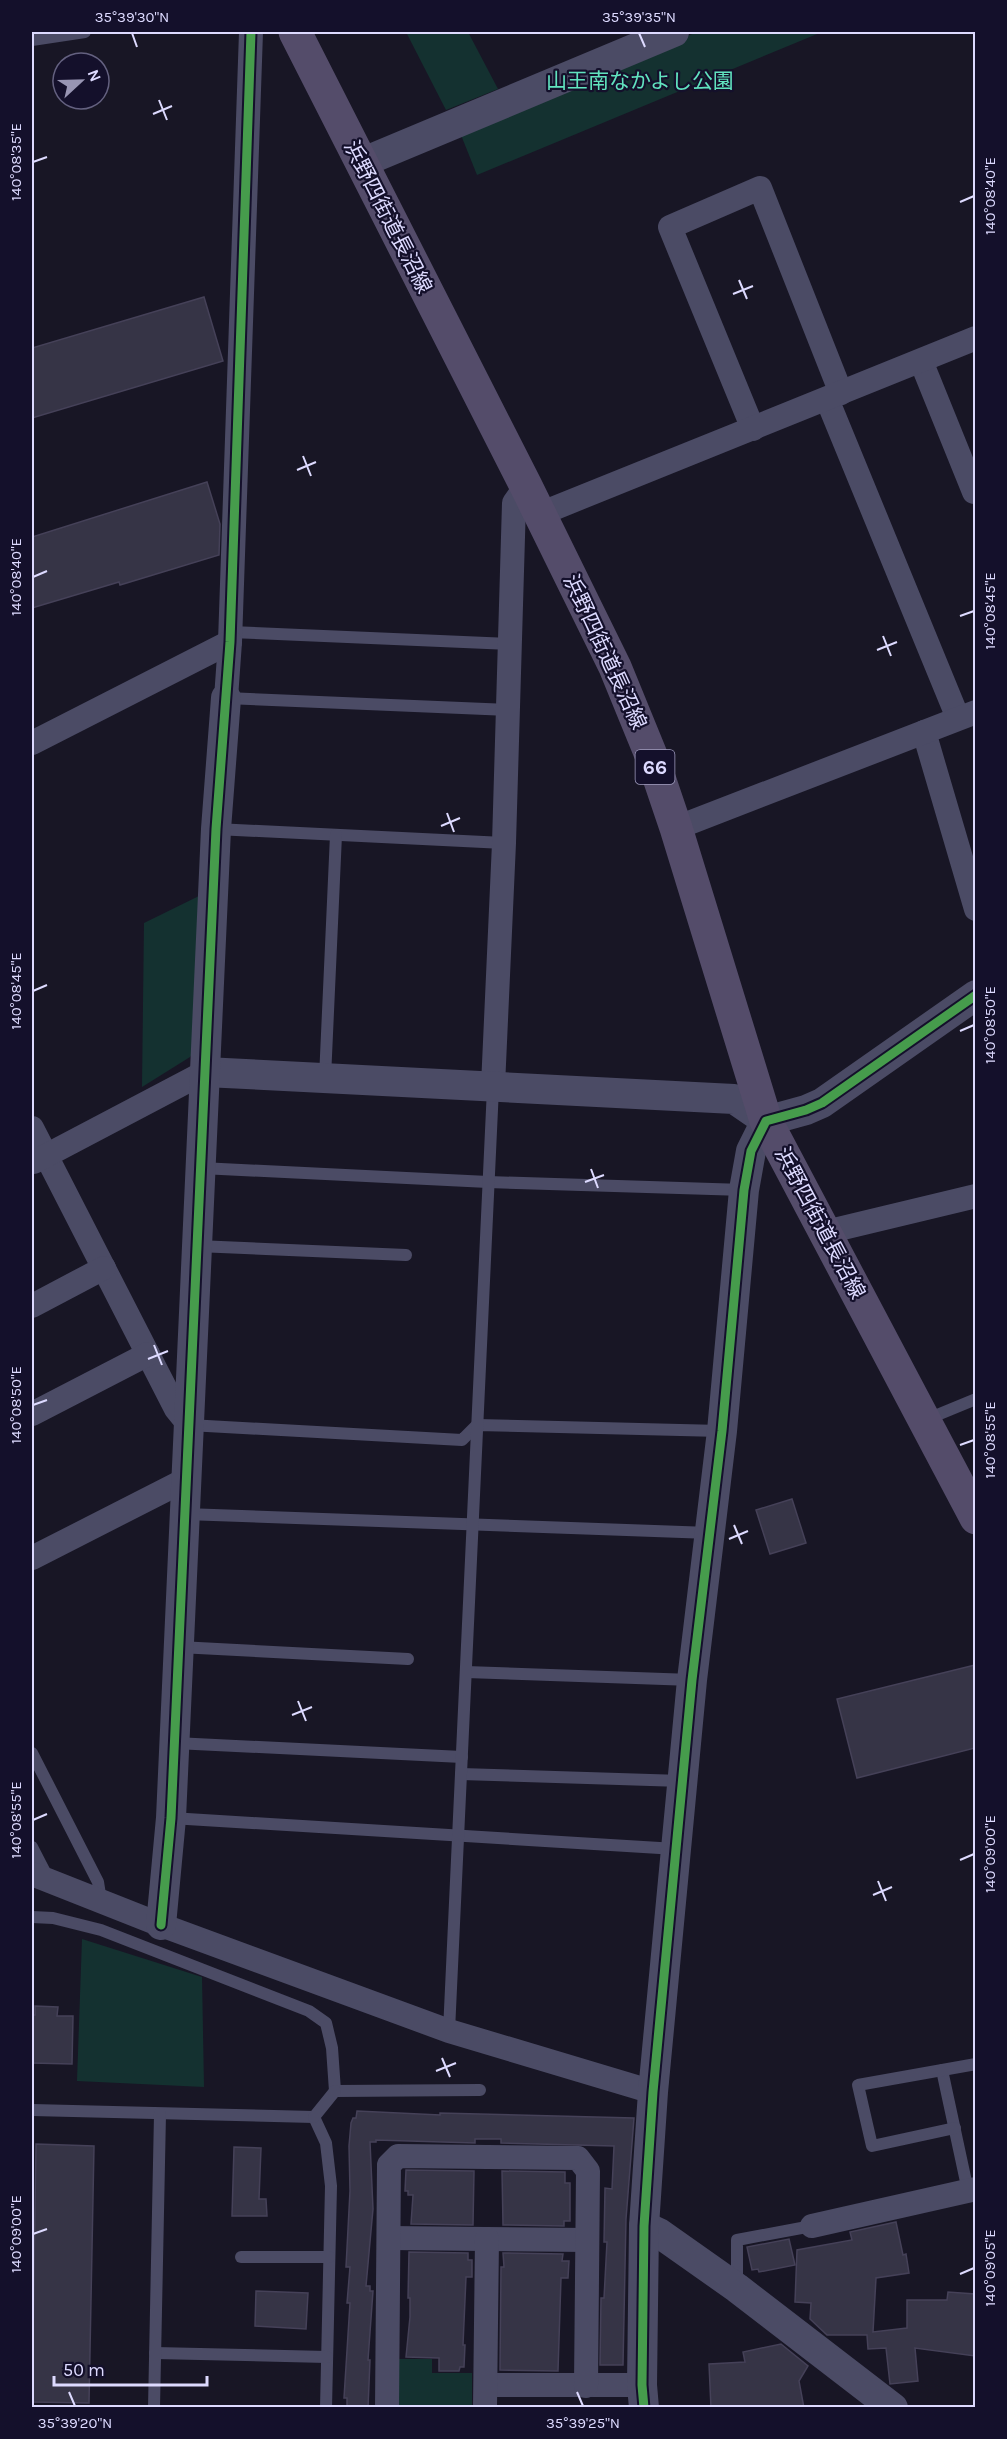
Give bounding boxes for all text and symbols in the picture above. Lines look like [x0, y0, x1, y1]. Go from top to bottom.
text: 35°39'30"N [95, 8, 169, 26]
text: 35°39'35"N [602, 8, 676, 26]
north arrow [51, 51, 111, 111]
text: N [83, 67, 105, 84]
park label: 山王南なかよし公園 [546, 69, 734, 93]
text: 140°08'35"E [7, 123, 25, 201]
street label: 浜野四街道長沼線 [339, 137, 437, 297]
text: 140°08'40"E [981, 157, 999, 235]
text: 140°08'40"E [7, 538, 25, 616]
street label: 浜野四街道長沼線 [559, 571, 651, 733]
text: 140°08'45"E [981, 572, 999, 650]
road number: 66 [636, 750, 674, 784]
text: 140°08'45"E [7, 952, 25, 1030]
text: 140°08'50"E [981, 986, 999, 1064]
street label: 浜野四街道長沼線 [770, 1143, 870, 1303]
text: 140°08'50"E [7, 1366, 25, 1444]
text: 140°08'55"E [981, 1401, 999, 1479]
text: 140°08'55"E [7, 1781, 25, 1859]
text: 140°09'00"E [981, 1815, 999, 1893]
text: 140°09'00"E [7, 2195, 25, 2273]
text: 140°09'05"E [981, 2229, 999, 2307]
scale bar [54, 2349, 207, 2387]
text: 50 m [63, 2359, 105, 2381]
text: 35°39'20"N [38, 2414, 112, 2432]
text: 35°39'25"N [546, 2414, 620, 2432]

